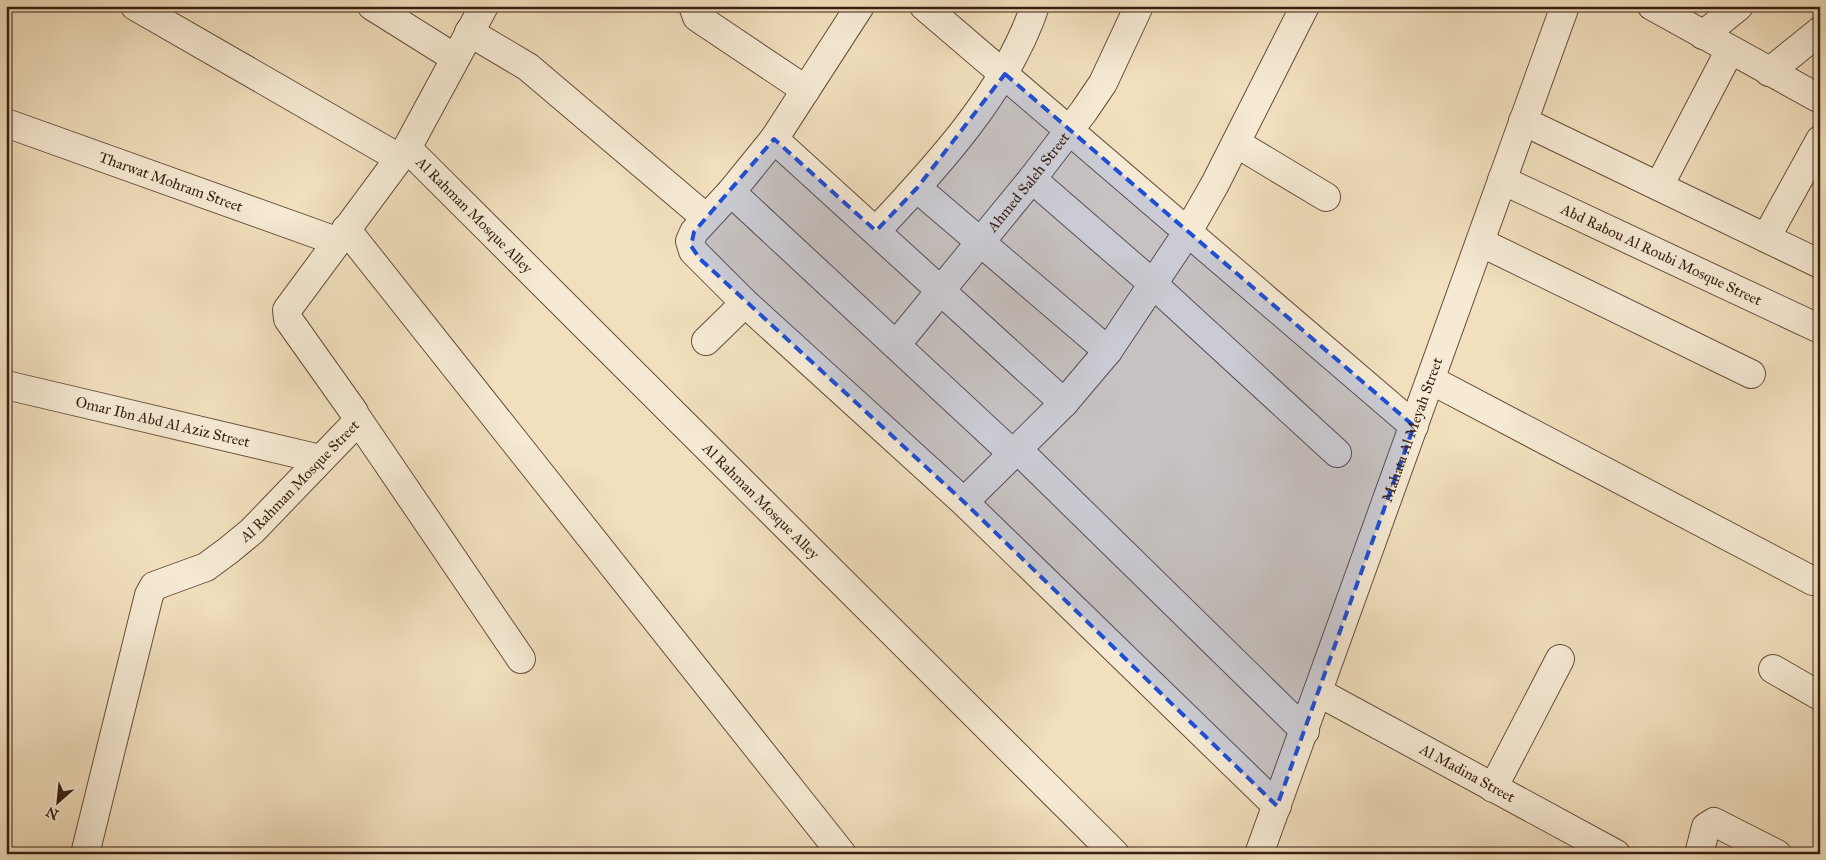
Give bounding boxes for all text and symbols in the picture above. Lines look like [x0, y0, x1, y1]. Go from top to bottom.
street label: Ahmed Saleh Street [983, 128, 1074, 236]
street label: Tharwat Mohram Street [96, 148, 246, 216]
street label: Al Rahman Mosque Alley [411, 152, 537, 278]
street label: Abd Rabou Al Roubi Mosque Street [1557, 199, 1765, 310]
street label: Mahata Al Meyah Street [1378, 354, 1447, 505]
street label: Omar Ibn Abd Al Aziz Street [74, 393, 252, 451]
street label: Al Rahman Mosque Street [236, 416, 364, 547]
street label: Al Rahman Mosque Alley [698, 438, 824, 564]
street label: Al Madina Street [1416, 740, 1519, 807]
north arrow [32, 778, 82, 828]
text: N [43, 803, 61, 823]

